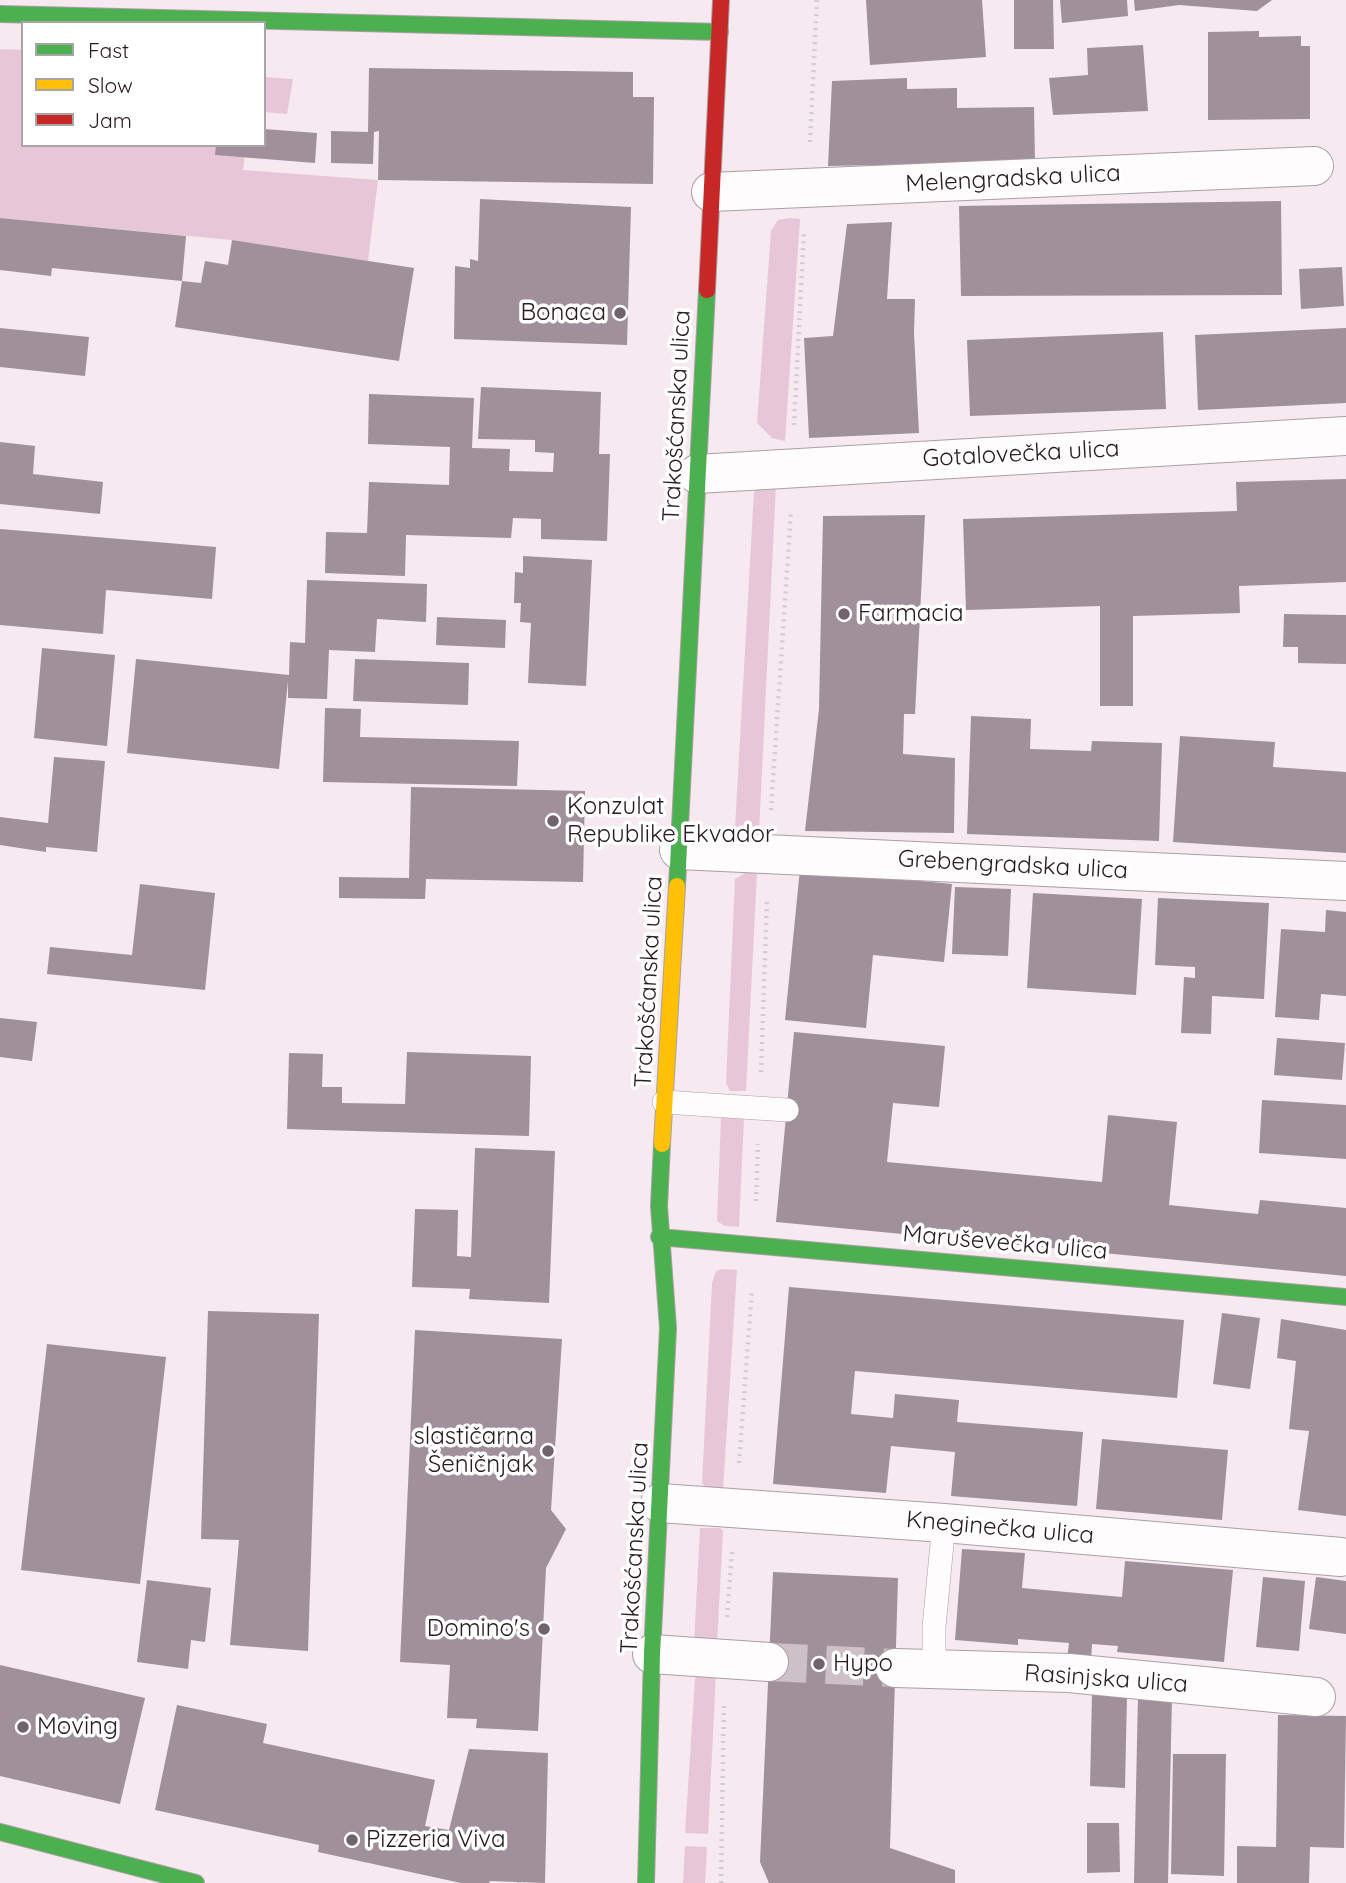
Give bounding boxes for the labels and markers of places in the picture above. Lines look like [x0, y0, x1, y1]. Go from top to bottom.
place label: Bonaca [521, 299, 606, 327]
marker: Bonaca [612, 305, 628, 321]
place label: Farmacia [858, 600, 963, 628]
marker: Farmacia [836, 606, 852, 622]
place label: Konzulat Republike Ekvador [567, 793, 774, 849]
marker: Konzulat Republike Ekvador [545, 813, 561, 829]
place label: slastičarna Šeničnjak [414, 1423, 534, 1479]
marker: slastičarna Šeničnjak [540, 1443, 556, 1459]
place label: Domino's [427, 1615, 530, 1643]
marker: Domino's [536, 1621, 552, 1637]
place label: Hypo [833, 1650, 893, 1678]
marker: Hypo [811, 1656, 827, 1672]
place label: Moving [37, 1713, 118, 1741]
marker: Moving [15, 1719, 31, 1735]
place label: Pizzeria Viva [366, 1826, 506, 1854]
marker: Pizzeria Viva [344, 1832, 360, 1848]

